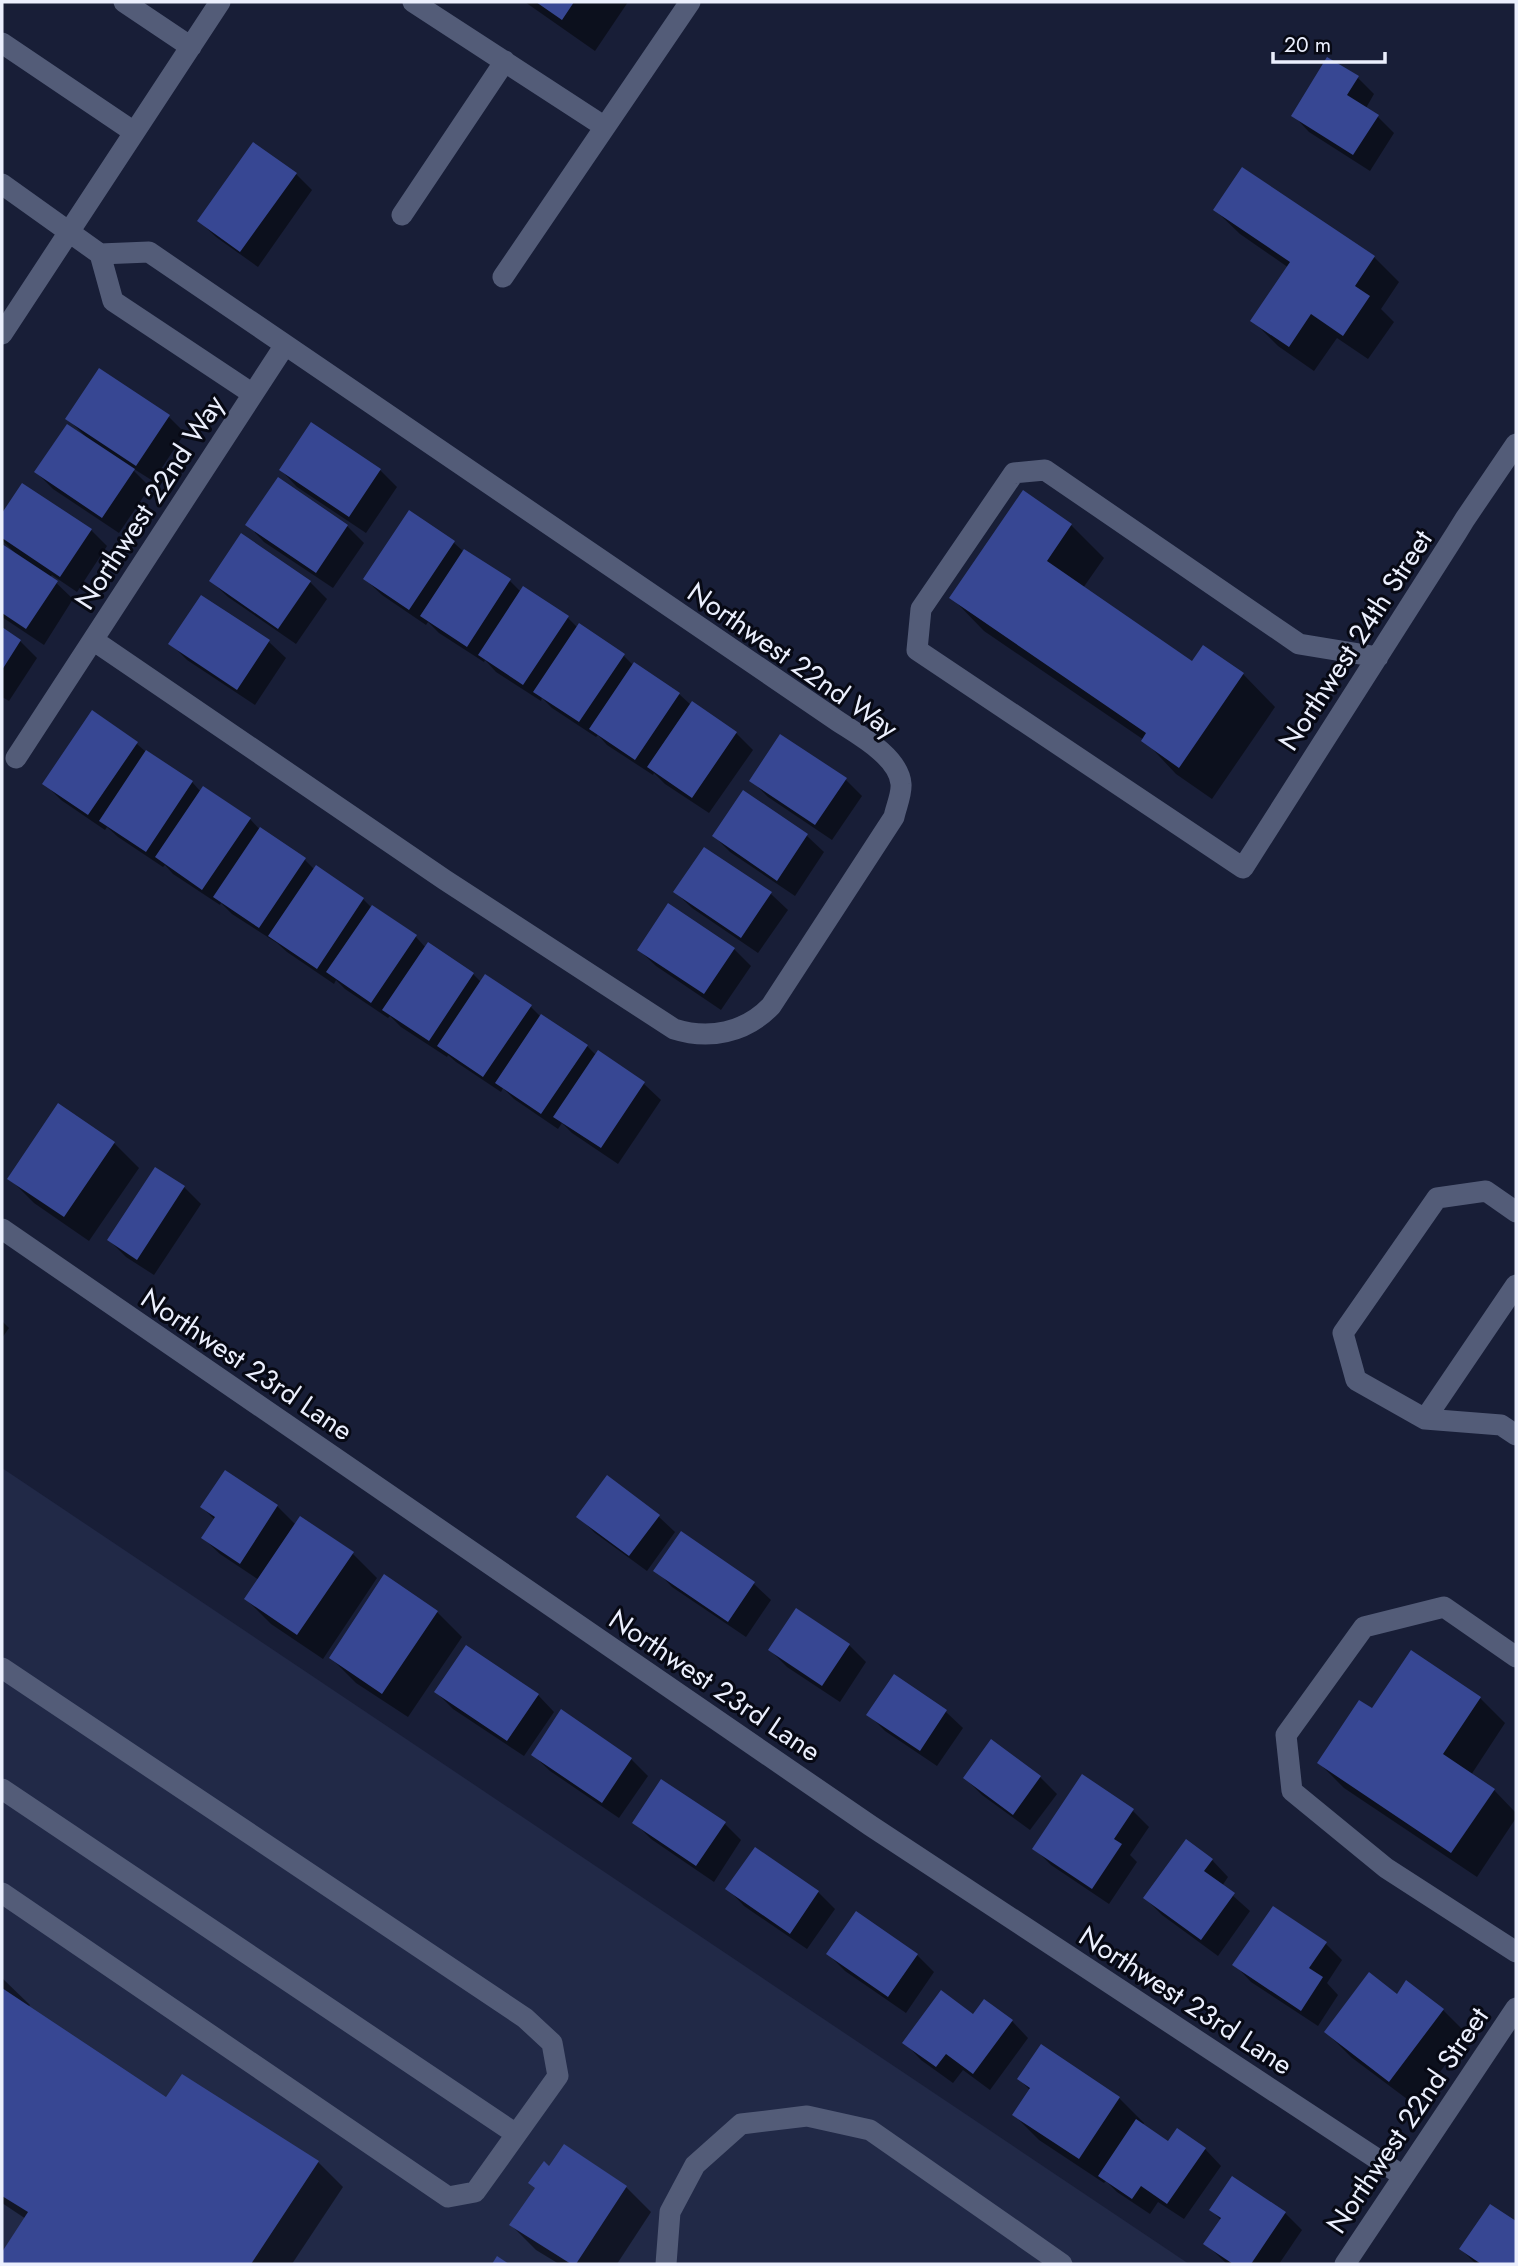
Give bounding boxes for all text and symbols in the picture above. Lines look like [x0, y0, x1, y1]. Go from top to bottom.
scale bar [1273, 21, 1385, 65]
text: 20 m [1284, 30, 1331, 60]
street label: Northwest 22nd Way [64, 386, 235, 618]
street label: Northwest 24th Street [1268, 521, 1443, 759]
street label: Northwest 22nd Way [679, 572, 907, 749]
street label: Northwest 23rd Lane [133, 1278, 361, 1451]
street label: Northwest 23rd Lane [601, 1599, 829, 1772]
street label: Northwest 23rd Lane [1071, 1916, 1301, 2085]
street label: Northwest 22nd Street [1316, 1999, 1499, 2242]

